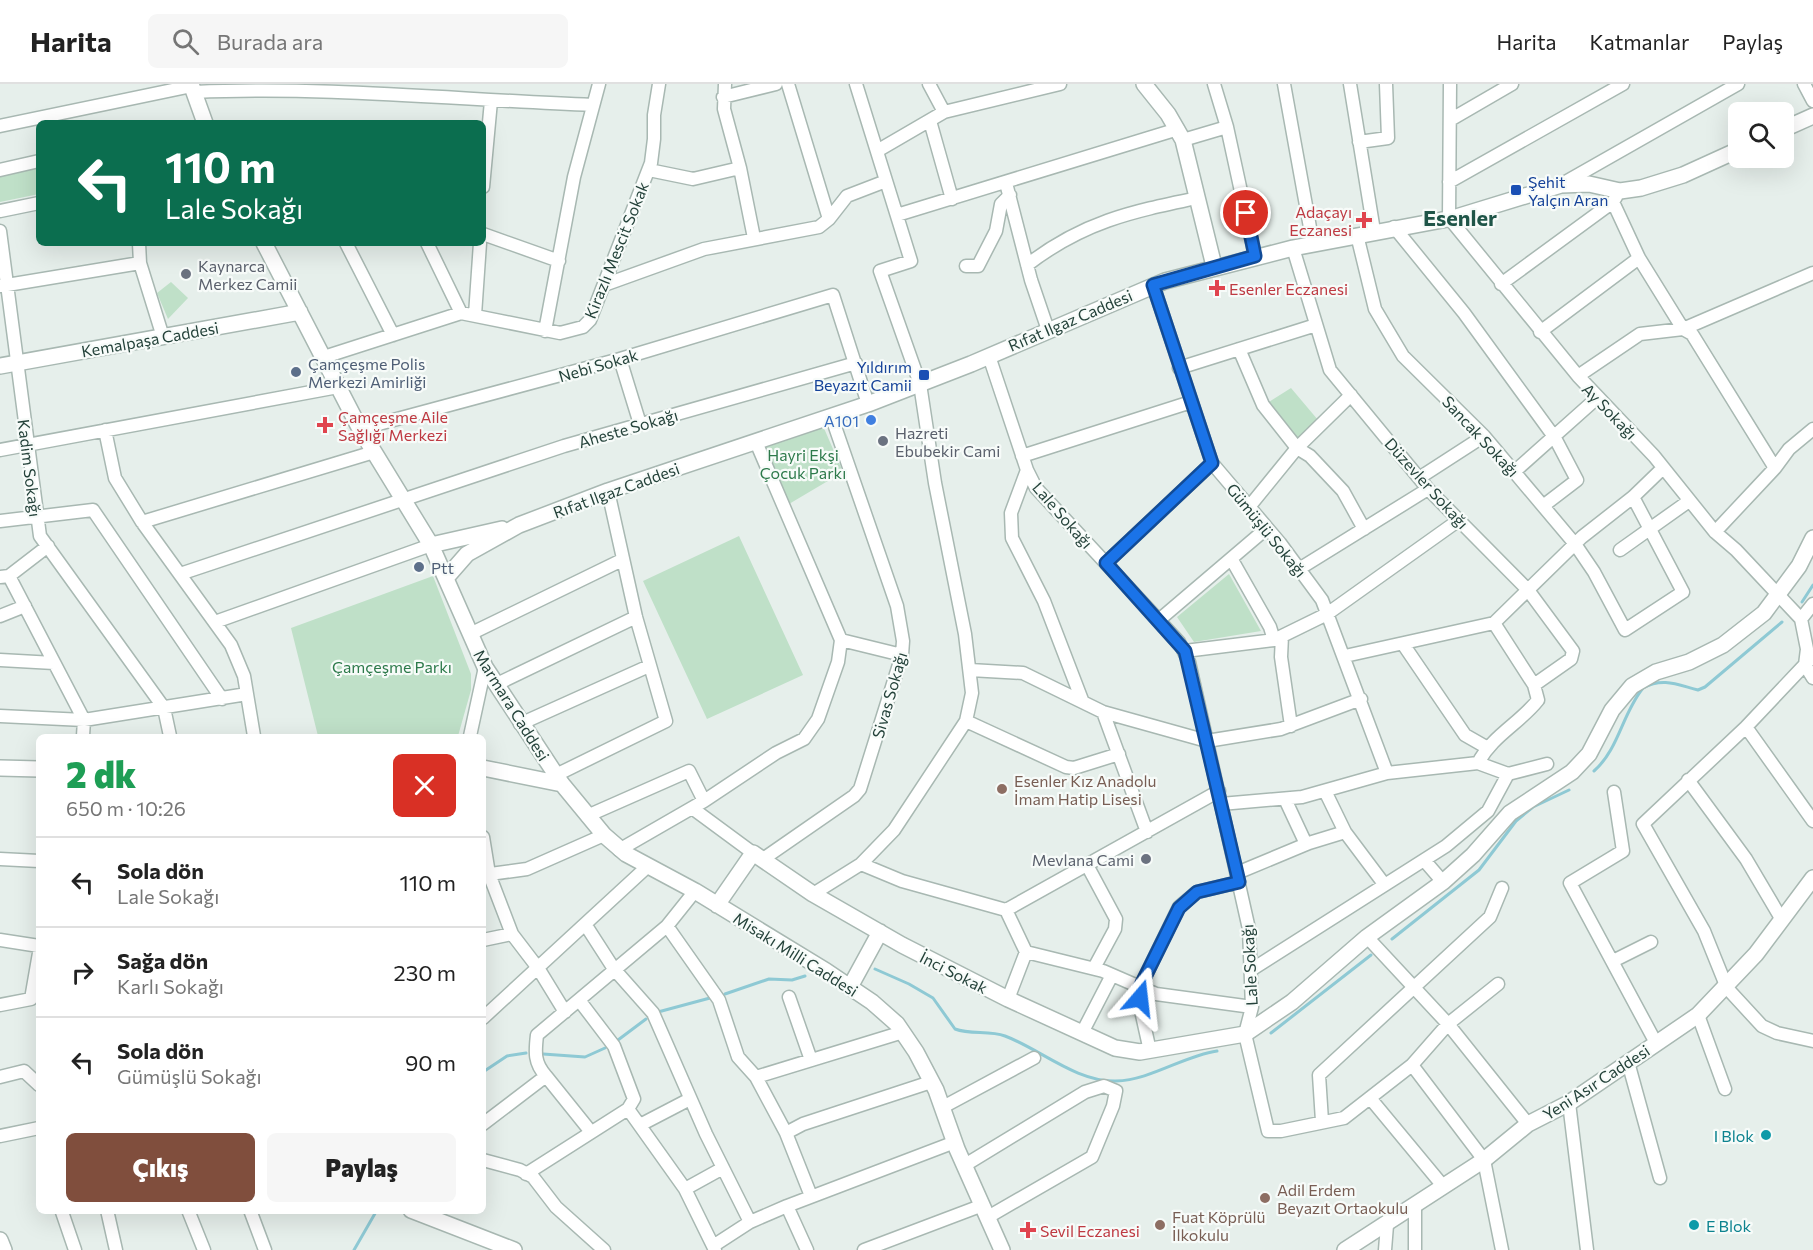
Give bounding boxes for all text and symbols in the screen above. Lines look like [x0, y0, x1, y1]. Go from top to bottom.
search box [148, 14, 568, 68]
text: Harita [30, 24, 112, 58]
icon: search [169, 25, 202, 58]
text: Burada ara [217, 28, 323, 55]
text: Harita [1496, 29, 1557, 54]
text: Katmanlar [1590, 29, 1689, 54]
text: Paylaş [1722, 29, 1783, 54]
map controls [1728, 102, 1794, 168]
button: search [1728, 102, 1794, 168]
text: 110 m [165, 140, 276, 192]
icon: left [66, 144, 144, 222]
place label: Şehit Yalçın Aran [1528, 172, 1608, 209]
street label: Kirazlı Mescit Sokak [580, 178, 652, 321]
marker: Şehit Yalçın Aran [1509, 183, 1523, 197]
pin [1220, 187, 1271, 238]
text: Lale Sokağı [165, 192, 303, 225]
icon: arrive [1229, 196, 1262, 229]
place label: Adaçayı Eczanesi [1289, 202, 1352, 239]
district label: Esenler [1423, 204, 1497, 231]
marker: Adaçayı Eczanesi [1357, 213, 1371, 227]
place label: Kaynarca Merkez Camii [198, 256, 297, 293]
marker: Kaynarca Merkez Camii [179, 267, 193, 281]
place label: Esenler Eczanesi [1229, 279, 1348, 298]
marker: Esenler Eczanesi [1210, 281, 1224, 295]
street label: Rıfat Ilgaz Caddesi [1005, 285, 1135, 355]
street label: Kemalpaşa Caddesi [80, 318, 220, 360]
street label: Nebi Sokak [556, 345, 640, 385]
place label: Çamçeşme Polis Merkezi Amirliği [308, 354, 426, 391]
place label: Yıldırım Beyazıt Camii [814, 357, 912, 394]
marker: Çamçeşme Polis Merkezi Amirliği [289, 365, 303, 379]
marker: Yıldırım Beyazıt Camii [917, 368, 931, 382]
street label: Ay Sokağı [1579, 379, 1641, 443]
street label: Sancak Sokağı [1439, 392, 1523, 480]
street label: Aheste Sokağı [576, 405, 680, 451]
place label: Çamçeşme Aile Sağlığı Merkezi [338, 407, 448, 444]
place label: A101 [824, 411, 859, 430]
marker: A101 [864, 413, 878, 427]
marker: Çamçeşme Aile Sağlığı Merkezi [316, 416, 334, 434]
street label: Kadim Sokağı [15, 418, 45, 518]
place label: Hazreti Ebubekir Cami [895, 423, 1000, 460]
marker: Hazreti Ebubekir Cami [876, 434, 890, 448]
street label: Düzevler Sokağı [1381, 434, 1473, 532]
park label: Hayri Ekşi Çocuk Parkı [760, 445, 846, 482]
street label: Rıfat Ilgaz Caddesi [550, 458, 682, 522]
street label: Lale Sokağı [1029, 478, 1097, 552]
street label: Gümüşlü Sokağı [1223, 479, 1311, 581]
place label: Ptt [431, 558, 455, 577]
marker: Ptt [412, 560, 426, 574]
street label: Marmara Caddesi [470, 646, 554, 764]
street label: Sivas Sokağı [868, 650, 910, 740]
park label: Çamçeşme Parkı [332, 657, 452, 676]
text: 2 dk [66, 751, 136, 795]
button: close [393, 754, 456, 817]
place label: Esenler Kız Anadolu İmam Hatip Lisesi [1014, 771, 1157, 808]
marker: Esenler Kız Anadolu İmam Hatip Lisesi [995, 782, 1009, 796]
text: 650 m · 10:26 [66, 796, 186, 820]
place label: Mevlana Cami [1032, 850, 1134, 869]
marker: Mevlana Cami [1139, 852, 1153, 866]
text: Sola dön [117, 857, 204, 884]
icon: left [66, 866, 99, 899]
text: 110 m [399, 869, 456, 896]
text: Lale Sokağı [117, 884, 219, 908]
street label: Misakı Milli Caddesi [730, 908, 862, 1000]
street label: Lale Sokağı [1237, 924, 1261, 1006]
text: Sağa dön [117, 947, 208, 974]
street label: İnci Sokak [917, 947, 991, 997]
icon: right [66, 956, 99, 989]
text: 230 m [393, 959, 456, 986]
position arrow [1108, 966, 1172, 1030]
text: Karlı Sokağı [117, 974, 224, 998]
text: Sola dön [117, 1037, 204, 1064]
street label: Yeni Asır Caddesi [1539, 1040, 1653, 1124]
icon: left [66, 1046, 99, 1079]
text: 90 m [405, 1049, 456, 1076]
text: Gümüşlü Sokağı [117, 1064, 262, 1088]
place label: I Blok [1714, 1126, 1754, 1145]
marker: I Blok [1759, 1128, 1773, 1142]
button: Çıkış [66, 1133, 255, 1202]
button: Paylaş [267, 1133, 456, 1202]
place label: Adil Erdem Beyazıt Ortaokulu [1277, 1180, 1408, 1217]
marker: Adil Erdem Beyazıt Ortaokulu [1258, 1191, 1272, 1205]
place label: Fuat Köprülü İlkokulu [1172, 1207, 1265, 1244]
place label: E Blok [1706, 1216, 1752, 1235]
marker: Fuat Köprülü İlkokulu [1153, 1218, 1167, 1232]
marker: E Blok [1687, 1218, 1701, 1232]
place label: Sevil Eczanesi [1040, 1221, 1140, 1240]
marker: Sevil Eczanesi [1021, 1223, 1035, 1237]

